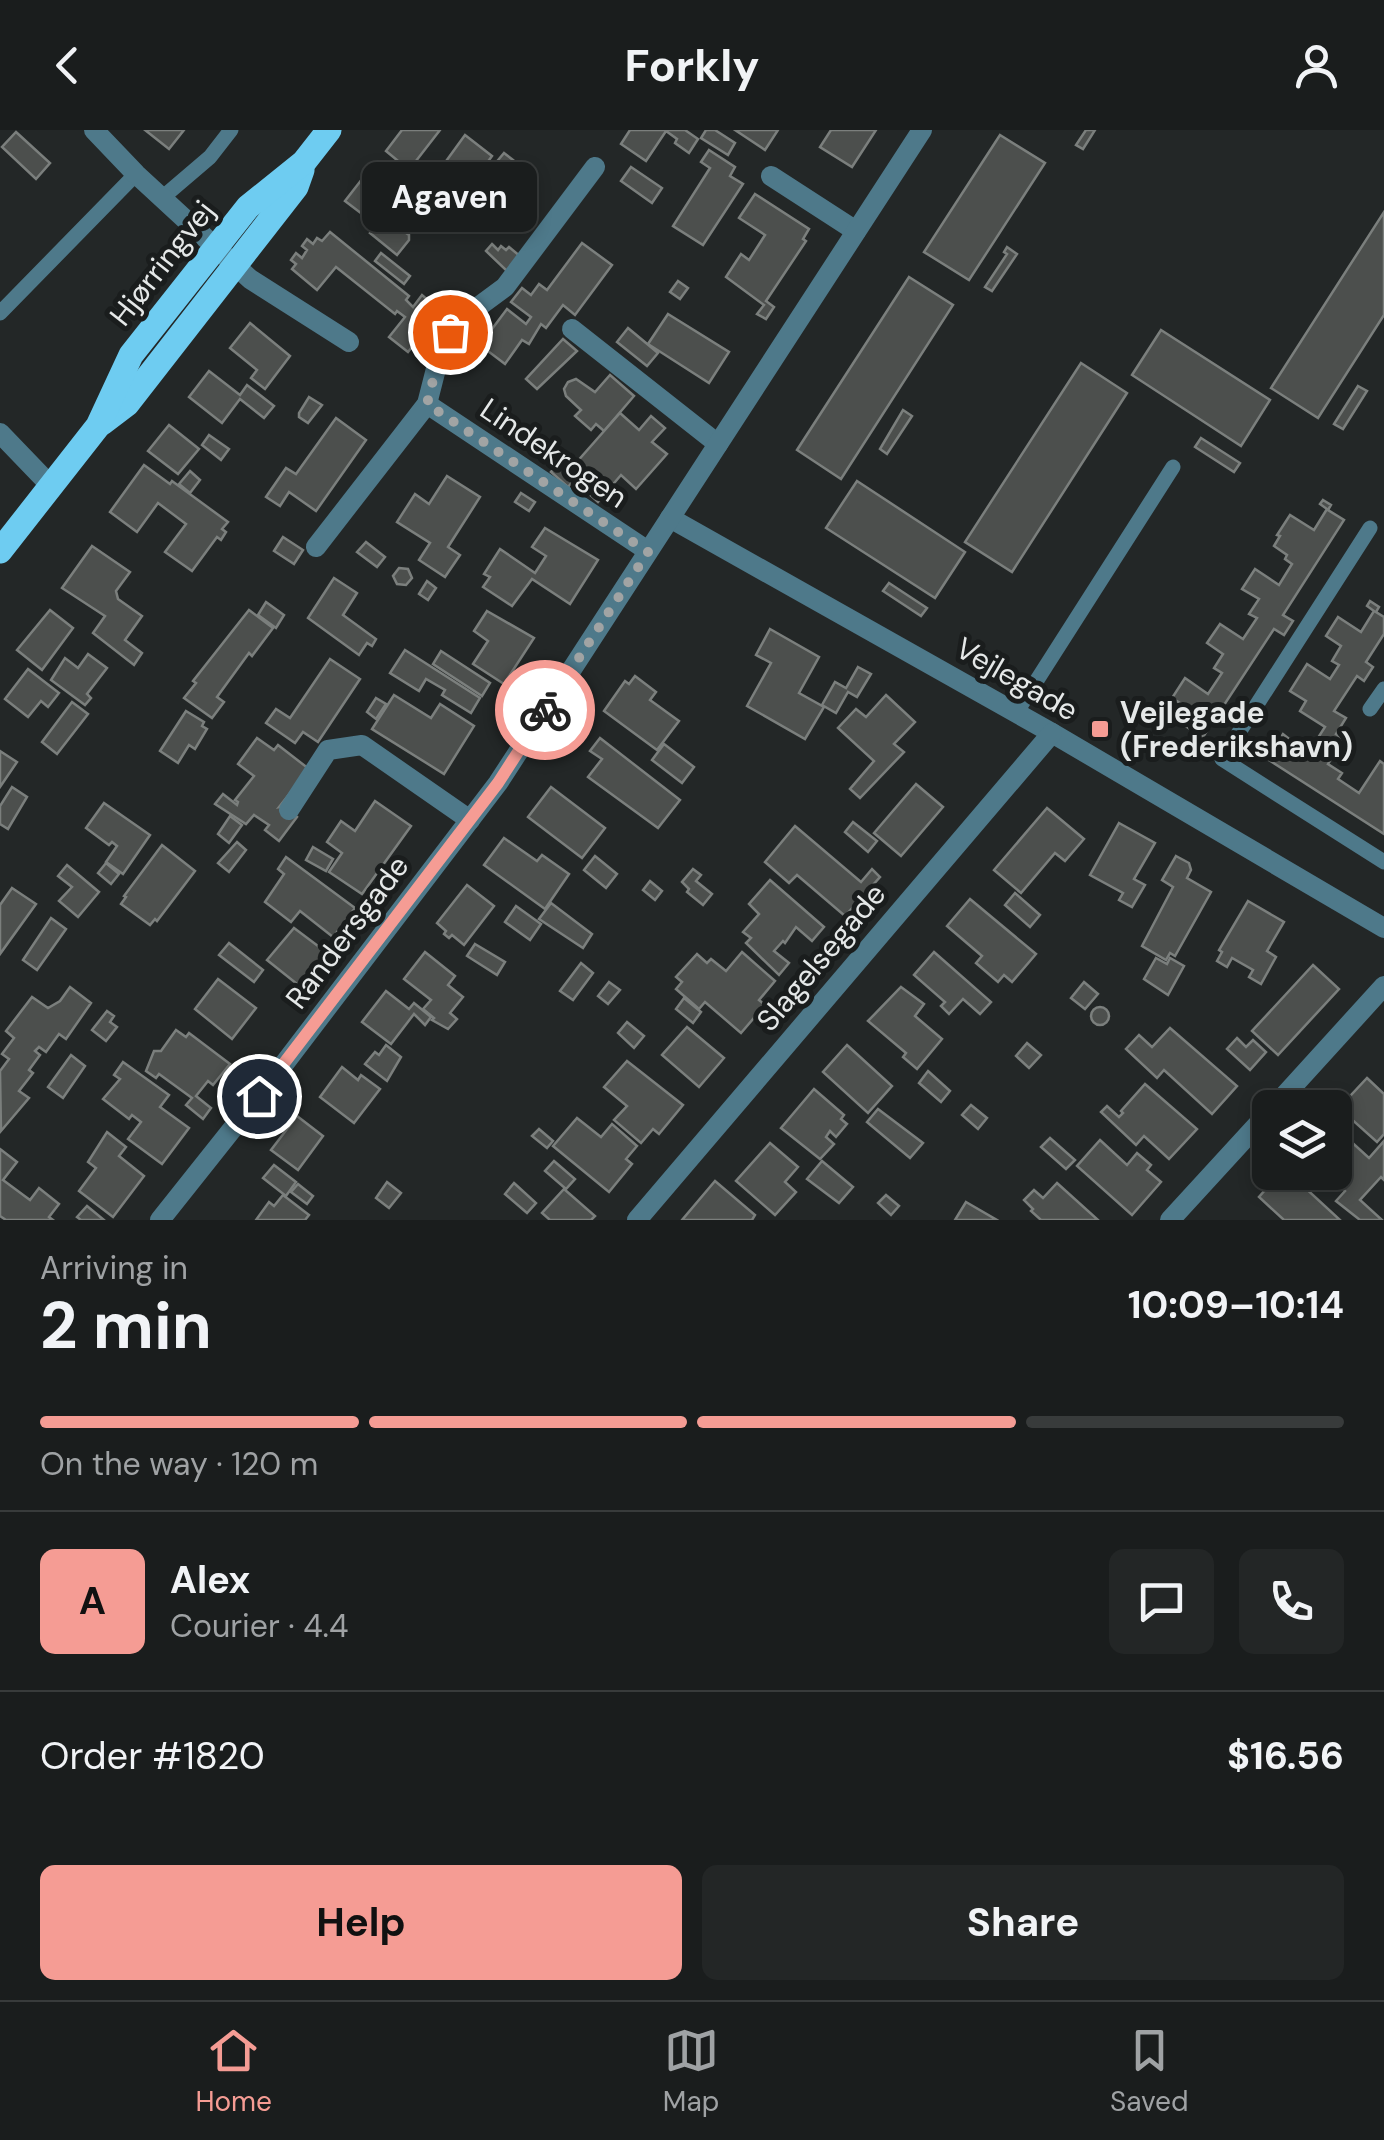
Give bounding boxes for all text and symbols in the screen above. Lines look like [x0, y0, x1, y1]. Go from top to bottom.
text: Forkly [625, 36, 759, 95]
icon: back [40, 38, 95, 93]
icon: person [1289, 38, 1344, 93]
callout: Agaven [362, 162, 538, 232]
text: Agaven [391, 176, 508, 218]
street label: Hjørringvej [101, 192, 223, 334]
pin [408, 290, 493, 375]
icon: bag [423, 305, 478, 360]
street label: Lindekrogen [473, 389, 635, 517]
street label: Vejlegade [949, 628, 1085, 730]
courier [495, 660, 595, 760]
icon: bike [518, 683, 573, 738]
place label: Vejlegade (Frederikshavn) [1120, 693, 1353, 766]
marker: Vejlegade (Frederikshavn) [1089, 718, 1111, 740]
street label: Randersgade [277, 848, 417, 1016]
street label: Slagelsegade [748, 875, 894, 1039]
pin [217, 1054, 302, 1139]
icon: home [232, 1069, 287, 1124]
map controls [1252, 1090, 1352, 1190]
button: layers [1252, 1090, 1352, 1190]
text: Arriving in [40, 1247, 188, 1289]
text: 10:09–10:14 [1128, 1280, 1344, 1330]
text: 2 min [40, 1284, 212, 1368]
text: On the way · 120 m [40, 1443, 318, 1485]
button: chat [1109, 1549, 1214, 1654]
button: phone [1239, 1549, 1344, 1654]
text: Alex [170, 1555, 250, 1605]
text: A [79, 1576, 106, 1626]
text: Courier · 4.4 [170, 1605, 348, 1647]
text: Order #1820 [40, 1731, 265, 1781]
text: $16.56 [1227, 1731, 1344, 1781]
button: Help [40, 1865, 682, 1980]
button: Share [702, 1865, 1344, 1980]
tab: Home [195, 2023, 272, 2120]
tab: Map [663, 2023, 719, 2120]
tab: Saved [1110, 2023, 1189, 2120]

